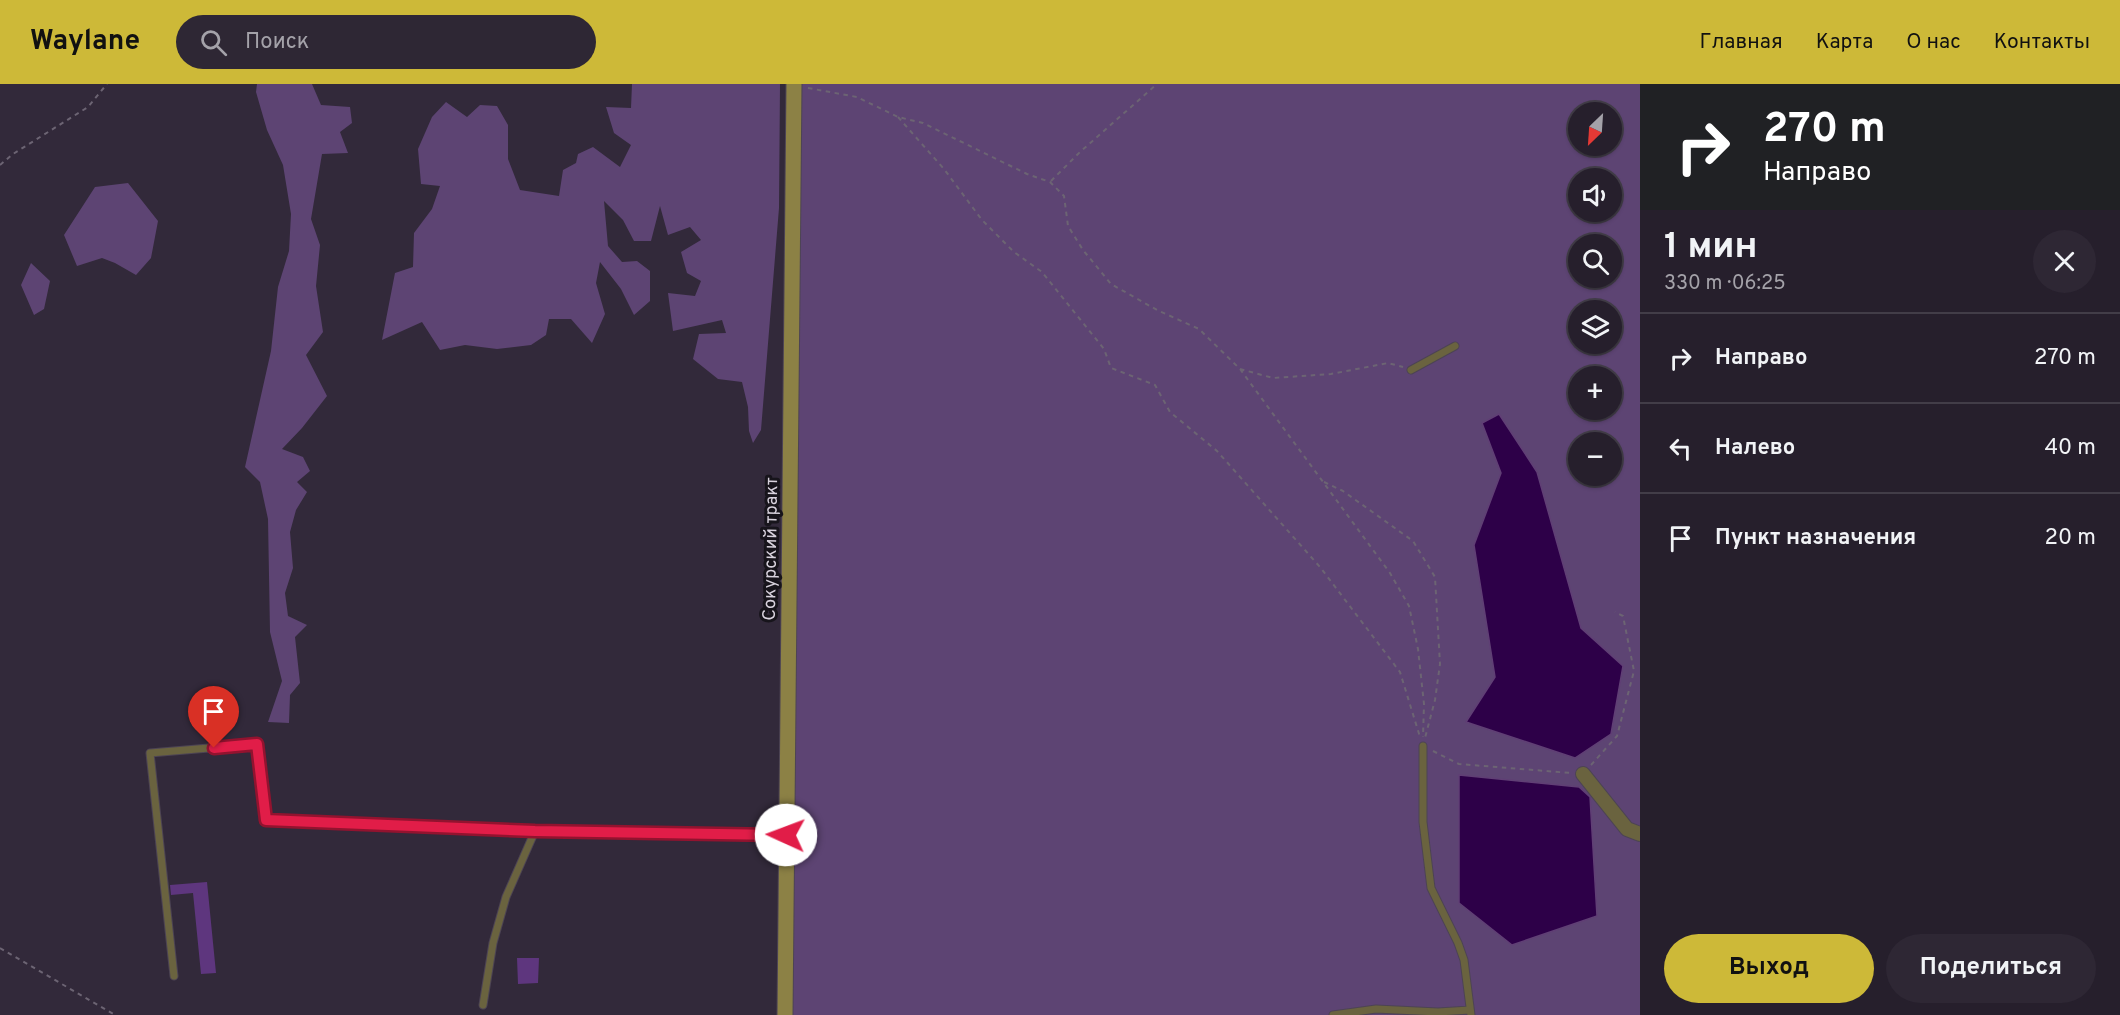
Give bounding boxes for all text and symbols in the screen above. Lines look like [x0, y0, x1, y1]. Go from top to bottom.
search box [176, 15, 596, 69]
text: Waylane [30, 24, 140, 60]
icon: search [197, 26, 230, 59]
text: Поиск [245, 29, 309, 56]
text: Главная [1699, 29, 1783, 56]
text: Карта [1816, 29, 1873, 56]
text: О нас [1906, 29, 1961, 56]
text: Контакты [1994, 29, 2090, 56]
north arrow [1568, 102, 1622, 156]
map controls [1568, 102, 1622, 486]
text: 270 m [1763, 104, 1886, 157]
icon: right [1664, 108, 1742, 186]
text: Направо [1763, 156, 1871, 190]
button: sound [1568, 168, 1622, 222]
text: 1 мин [1664, 225, 1758, 271]
button: close [2033, 230, 2096, 293]
button: search [1568, 234, 1622, 288]
text: 330 m · 06:25 [1664, 271, 1786, 297]
button: layers [1568, 300, 1622, 354]
icon: right [1664, 342, 1697, 375]
text: Направо [1715, 345, 1807, 372]
text: 270 m [2034, 345, 2096, 372]
button: + [1568, 366, 1622, 420]
button: − [1568, 432, 1622, 486]
icon: left [1664, 432, 1697, 465]
text: Налево [1715, 435, 1795, 462]
text: 40 m [2044, 435, 2096, 462]
street label: Сокурский тракт [759, 477, 784, 621]
icon: arrive [1664, 522, 1697, 555]
text: Пункт назначения [1715, 525, 1916, 552]
text: 20 m [2045, 525, 2096, 552]
pin [188, 686, 239, 748]
icon: arrive [197, 695, 230, 728]
position arrow [754, 803, 818, 867]
button: Выход [1664, 934, 1874, 1003]
button: Поделиться [1886, 934, 2096, 1003]

